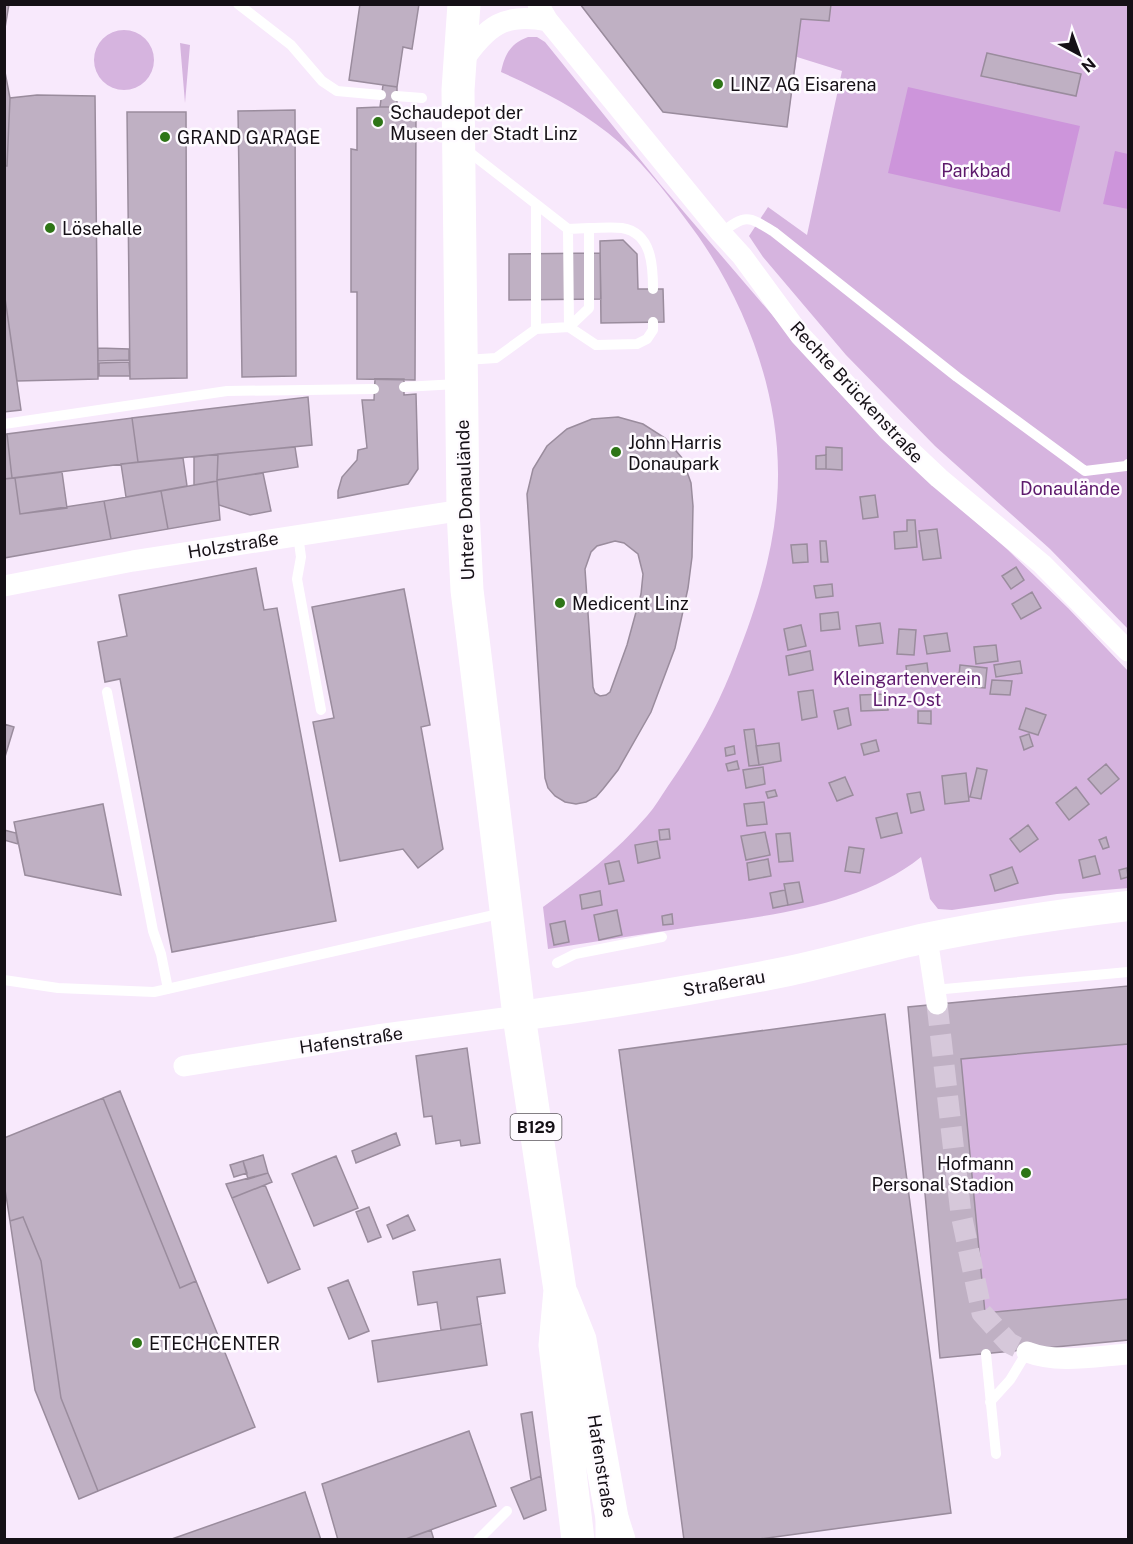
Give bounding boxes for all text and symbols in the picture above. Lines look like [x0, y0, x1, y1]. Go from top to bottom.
north arrow [1049, 24, 1109, 84]
text: N [1078, 54, 1099, 76]
place label: LINZ AG Eisarena [730, 74, 877, 95]
marker: LINZ AG Eisarena [711, 77, 725, 91]
place label: Schaudepot der Museen der Stadt Linz [390, 102, 577, 144]
marker: Schaudepot der Museen der Stadt Linz [371, 115, 385, 129]
place label: GRAND GARAGE [177, 127, 320, 148]
marker: GRAND GARAGE [158, 130, 172, 144]
park label: Parkbad [941, 160, 1011, 181]
place label: Lösehalle [62, 218, 142, 239]
marker: Lösehalle [43, 221, 57, 235]
street label: Rechte Brückenstraße [786, 317, 928, 467]
street label: Untere Donaulände [452, 419, 478, 581]
place label: John Harris Donaupark [628, 432, 722, 474]
marker: John Harris Donaupark [609, 445, 623, 459]
park label: Donaulände [1020, 478, 1120, 499]
street label: Holzstraße [186, 527, 280, 563]
place label: Medicent Linz [572, 593, 689, 614]
marker: Medicent Linz [553, 596, 567, 610]
park label: Kleingartenverein Linz-Ost [833, 668, 981, 710]
street label: Straßerau [681, 965, 767, 1001]
street label: Hafenstraße [298, 1022, 404, 1058]
road number: B129 [510, 1114, 562, 1140]
place label: Hofmann Personal Stadion [872, 1153, 1014, 1195]
marker: Hofmann Personal Stadion [1019, 1166, 1033, 1180]
place label: ETECHCENTER [149, 1333, 280, 1354]
marker: ETECHCENTER [130, 1336, 144, 1350]
street label: Hafenstraße [583, 1413, 621, 1519]

